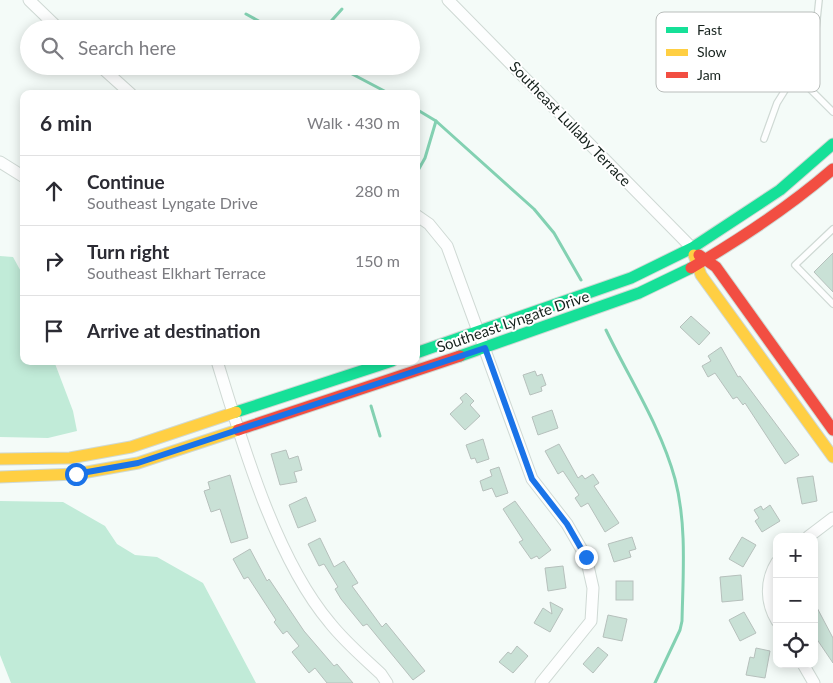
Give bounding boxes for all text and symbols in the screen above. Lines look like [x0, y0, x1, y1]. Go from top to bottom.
legend [656, 12, 820, 92]
search box [20, 20, 420, 75]
text: Fast [697, 21, 722, 38]
icon: search [38, 34, 66, 62]
text: Search here [78, 36, 176, 59]
text: Slow [697, 43, 727, 60]
street label: Southeast Lullaby Terrace [506, 57, 635, 190]
text: Jam [697, 66, 721, 83]
text: 6 min [40, 110, 92, 135]
text: Walk · 430 m [307, 113, 400, 132]
text: Continue [87, 170, 165, 193]
icon: ahead [40, 177, 68, 205]
text: 280 m [355, 181, 400, 200]
text: Southeast Lyngate Drive [87, 193, 258, 212]
text: Turn right [87, 240, 169, 263]
icon: right [40, 247, 68, 275]
text: 150 m [355, 251, 400, 270]
text: Southeast Elkhart Terrace [87, 263, 266, 282]
street label: Southeast Lyngate Drive [434, 286, 591, 356]
icon: arrive [40, 317, 68, 345]
text: Arrive at destination [87, 319, 260, 342]
route start [65, 463, 88, 486]
map controls [773, 533, 818, 668]
button: + [773, 533, 818, 578]
route end [575, 546, 598, 569]
button: − [773, 578, 818, 623]
button: locate [773, 623, 818, 668]

